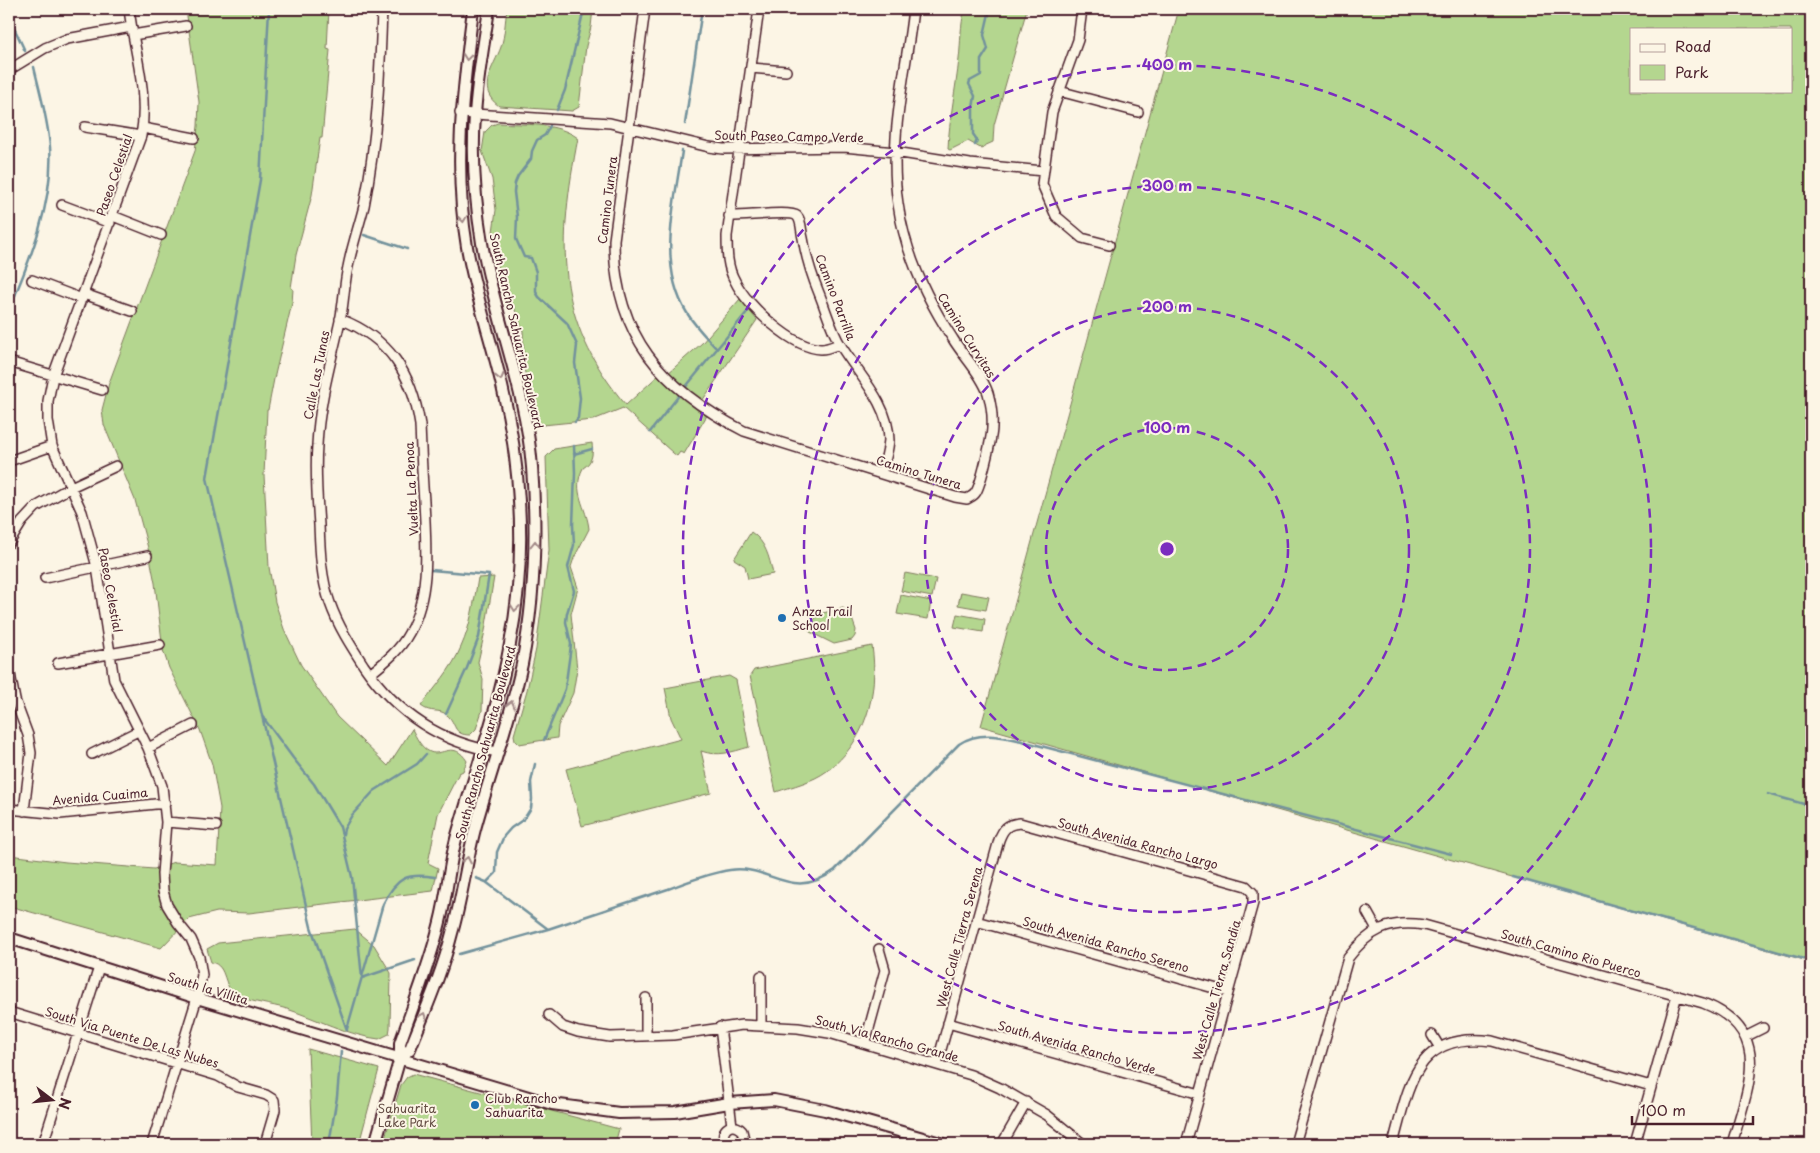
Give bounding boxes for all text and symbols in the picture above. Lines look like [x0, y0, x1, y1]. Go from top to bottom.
legend [1630, 28, 1792, 92]
text: Road [1675, 34, 1711, 57]
text: 400 m [1142, 52, 1192, 75]
one-way arrow [462, 53, 473, 61]
text: Park [1675, 60, 1709, 83]
street label: South Paseo Campo Verde [714, 126, 864, 146]
street label: Paseo Celestial [91, 131, 137, 219]
street label: Camino Tunera [593, 154, 621, 245]
text: 300 m [1142, 173, 1192, 196]
one-way arrow [457, 215, 468, 223]
street label: South Rancho Sahuarita Boulevard [486, 231, 548, 431]
street label: Camino Parrilla [811, 251, 861, 343]
street label: Camino Curvitas [933, 289, 1001, 382]
text: 200 m [1142, 294, 1192, 317]
street label: Calle Las Tunas [299, 328, 334, 421]
one-way arrow [494, 373, 504, 381]
text: 100 m [1144, 415, 1190, 438]
street label: Vuelta La Penoa [400, 441, 422, 537]
street label: Camino Tunera [874, 450, 965, 494]
one-way arrow [530, 539, 540, 547]
centre of rings [1158, 540, 1176, 558]
street label: Paseo Celestial [95, 546, 127, 634]
place label: Anza Trail School [792, 602, 853, 634]
one-way arrow [511, 604, 521, 612]
marker: Anza Trail School [776, 612, 788, 624]
street label: South Rancho Sahuarita Boulevard [450, 643, 520, 842]
one-way arrow [506, 700, 516, 708]
street label: Avenida Cuaima [51, 783, 149, 809]
street label: South Avenida Rancho Largo [1056, 813, 1220, 873]
one-way arrow [462, 856, 472, 865]
street label: West Calle Tierra Serena [931, 864, 987, 1010]
street label: South Avenida Rancho Sereno [1021, 912, 1192, 976]
street label: West Calle Tierra Sandia [1187, 917, 1245, 1062]
street label: South Camino Rio Puerco [1499, 924, 1643, 982]
street label: South la Villita [165, 967, 251, 1009]
street label: South Via Puente De Las Nubes [43, 1002, 222, 1072]
street label: South Via Rancho Grande [813, 1010, 961, 1066]
one-way arrow [417, 1012, 427, 1021]
street label: South Avenida Rancho Verde [996, 1016, 1158, 1078]
north arrow [28, 1076, 78, 1126]
place label: Club Rancho Sahuarita [485, 1089, 558, 1121]
scale bar [1632, 1093, 1754, 1125]
text: N [53, 1095, 77, 1112]
text: 100 m [1640, 1098, 1686, 1121]
park label: Sahuarita Lake Park [378, 1099, 436, 1131]
marker: Club Rancho Sahuarita [469, 1099, 481, 1111]

